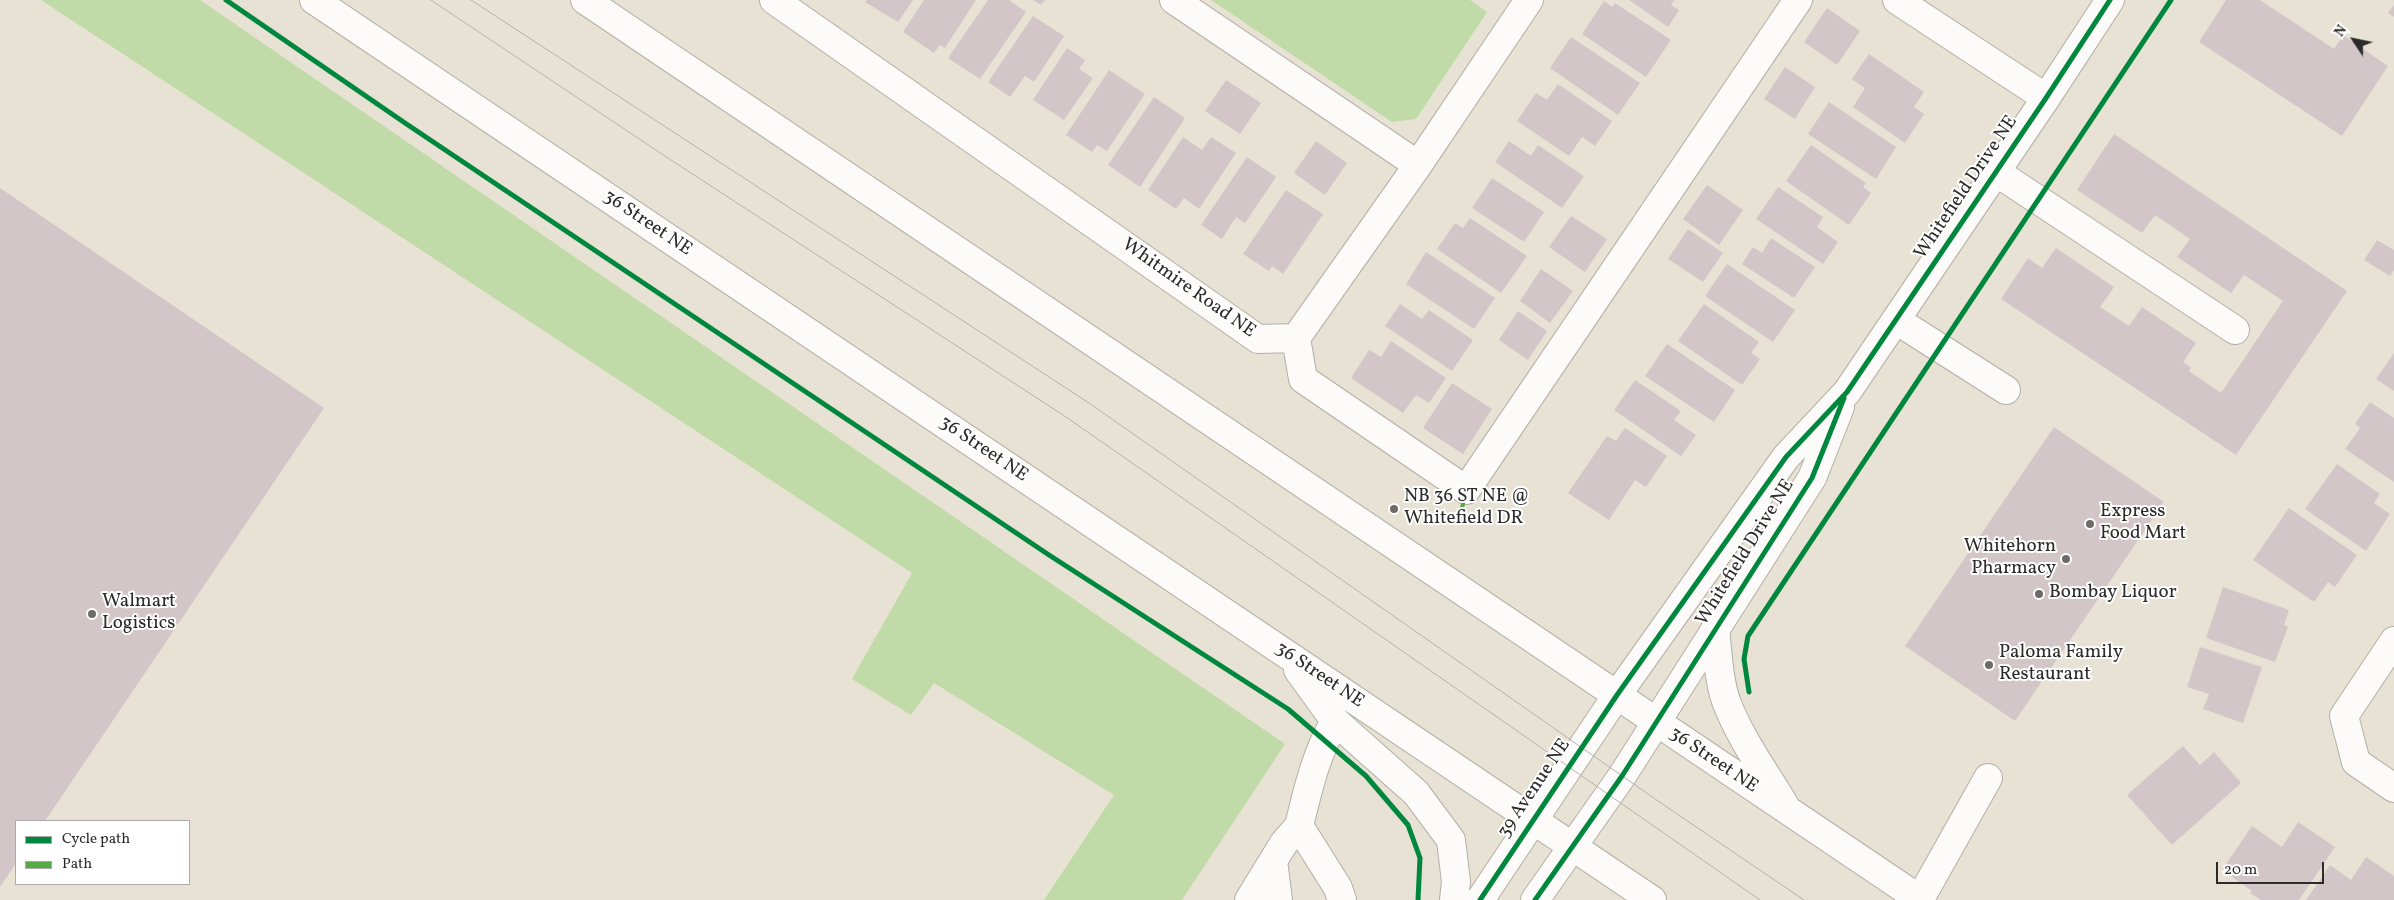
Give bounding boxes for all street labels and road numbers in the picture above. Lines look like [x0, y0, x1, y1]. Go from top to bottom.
street label: Whitefield Drive NE [1911, 112, 2023, 264]
street label: 36 Street NE [598, 186, 696, 262]
street label: Whitmire Road NE [1117, 234, 1259, 344]
street label: 36 Street NE [934, 412, 1032, 488]
street label: Whitefield Drive NE [1692, 476, 1800, 630]
street label: 36 Street NE [1270, 638, 1368, 714]
street label: 36 Street NE [1664, 723, 1762, 799]
street label: 39 Avenue NE [1494, 735, 1576, 843]

